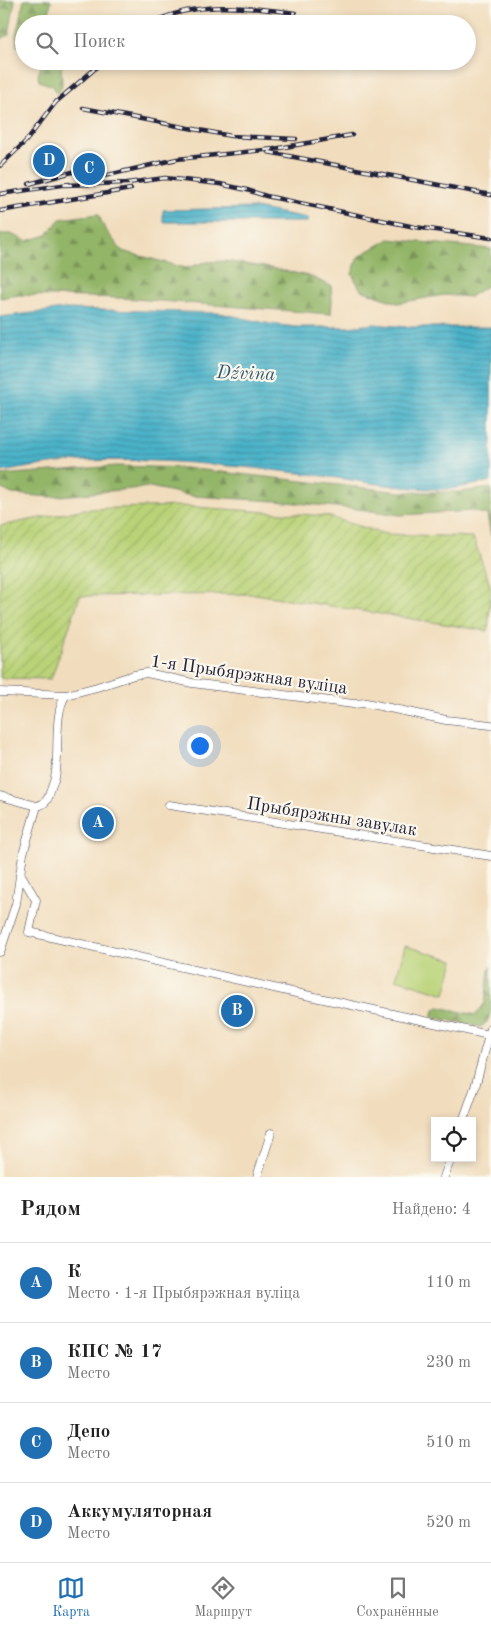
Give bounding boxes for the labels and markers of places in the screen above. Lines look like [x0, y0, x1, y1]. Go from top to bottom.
pin: D [33, 142, 65, 180]
pin: C [73, 150, 105, 188]
pin: A [82, 804, 114, 842]
pin: B [221, 992, 253, 1030]

